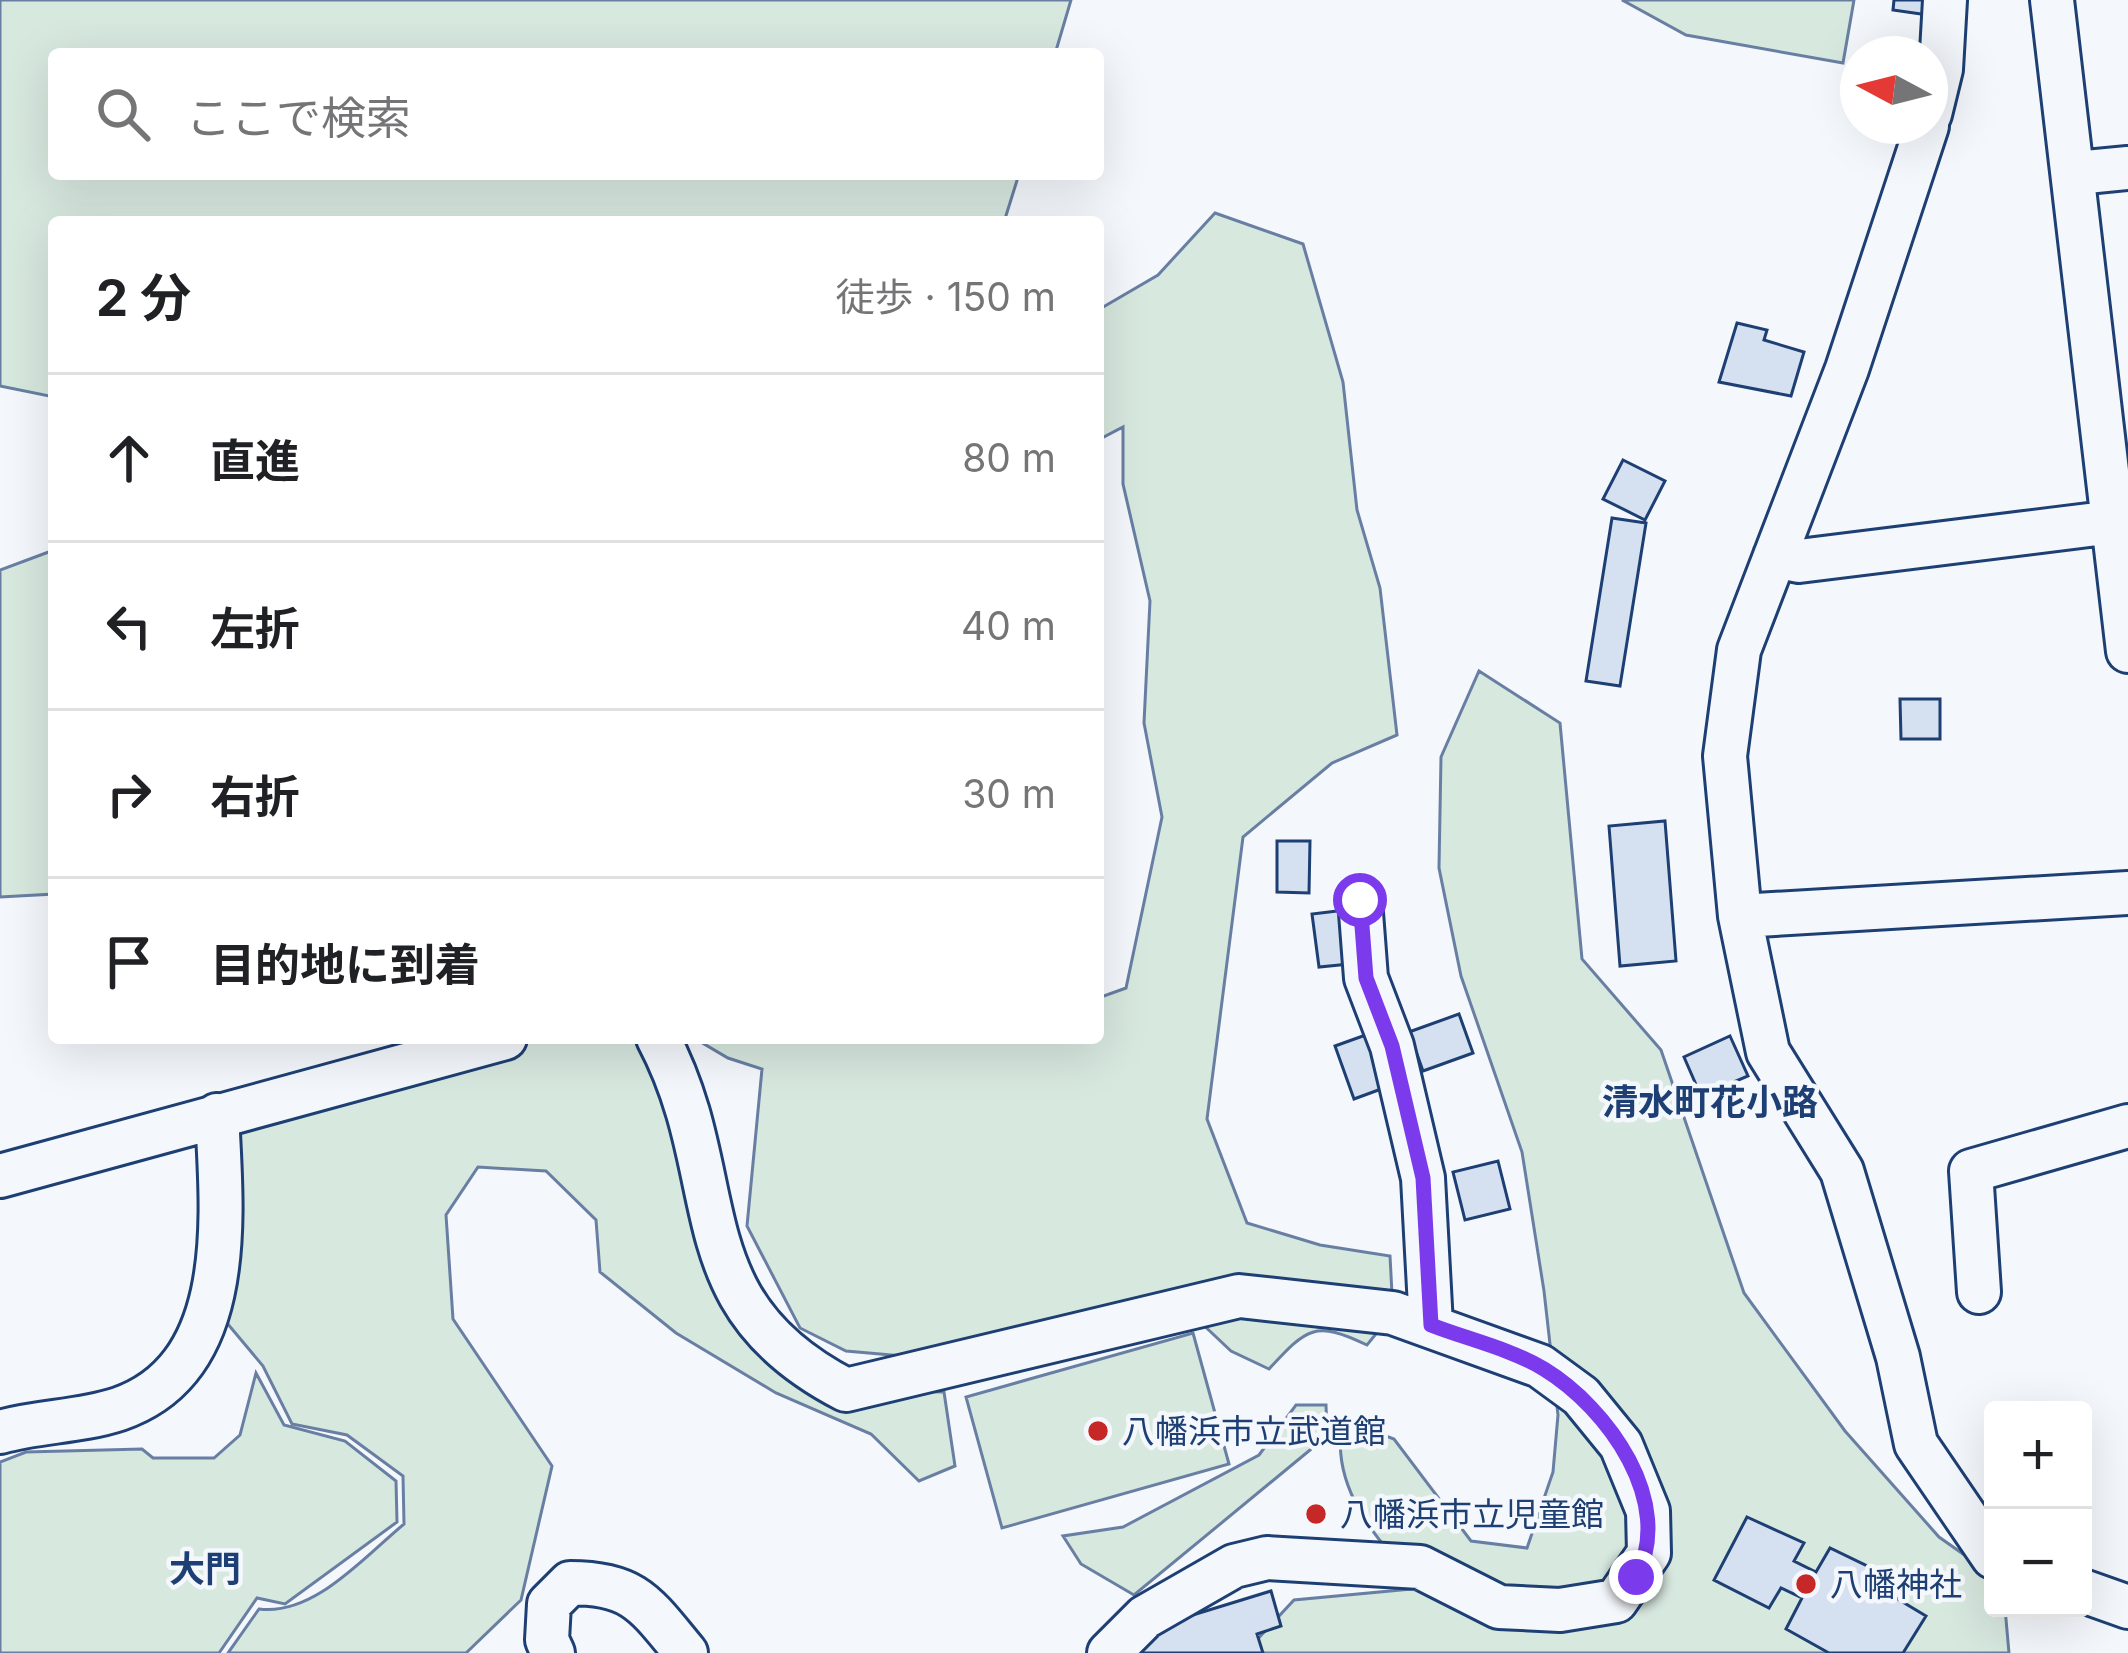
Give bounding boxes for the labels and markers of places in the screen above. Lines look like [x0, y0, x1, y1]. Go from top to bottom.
place label: 八幡浜市立武道館 [1122, 1411, 1386, 1451]
marker: 八幡浜市立武道館 [1085, 1418, 1111, 1444]
place label: 八幡浜市立児童館 [1340, 1494, 1604, 1534]
marker: 八幡浜市立児童館 [1303, 1501, 1329, 1527]
place label: 八幡神社 [1830, 1564, 1962, 1604]
marker: 八幡神社 [1793, 1571, 1819, 1597]

